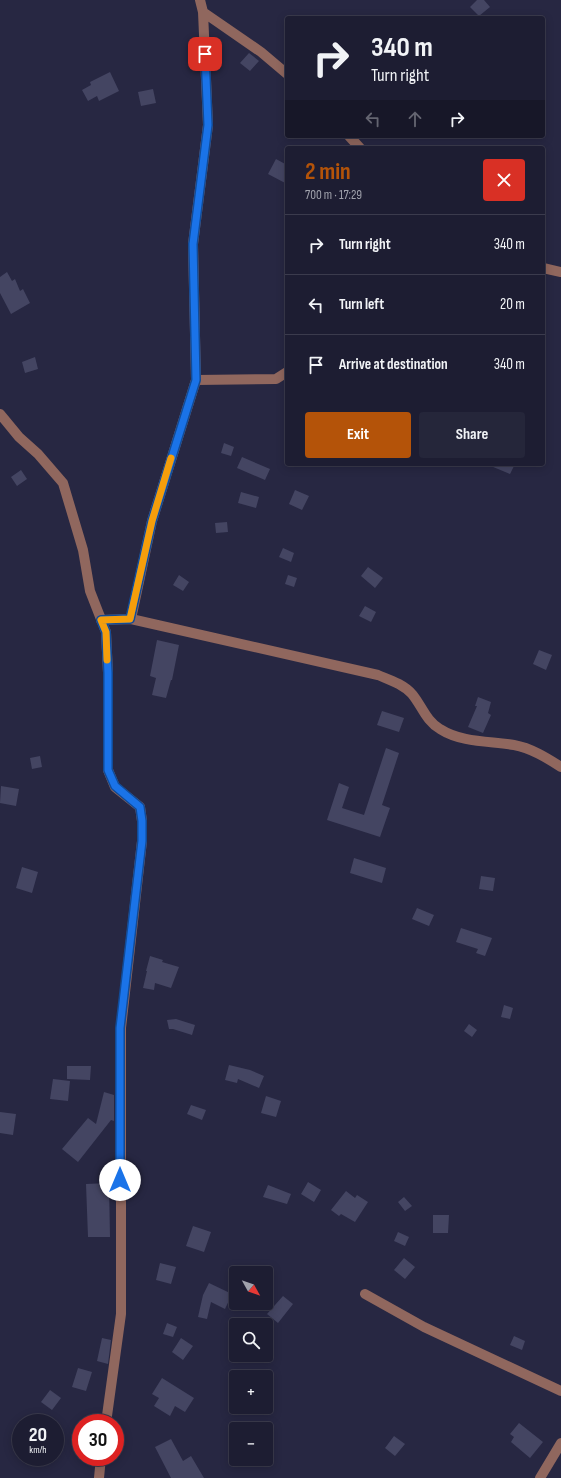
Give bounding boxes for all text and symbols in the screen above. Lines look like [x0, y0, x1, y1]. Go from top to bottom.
text: 340 m [371, 31, 433, 64]
icon: right [305, 32, 357, 84]
pin [188, 37, 222, 71]
icon: arrive [194, 43, 216, 65]
text: Turn right [371, 65, 429, 86]
icon: left [362, 108, 384, 130]
icon: ahead [404, 108, 426, 130]
icon: right [446, 108, 468, 130]
text: 2 min [305, 157, 351, 186]
button: close [483, 159, 525, 201]
text: 700 m · 17:29 [305, 187, 362, 203]
icon: right [305, 234, 327, 256]
text: Turn right [339, 235, 391, 254]
text: 340 m [494, 235, 525, 254]
icon: left [305, 294, 327, 316]
text: Turn left [339, 295, 384, 314]
text: 20 m [500, 295, 525, 314]
icon: arrive [305, 354, 327, 376]
text: Arrive at destination [339, 355, 448, 374]
text: 340 m [494, 355, 525, 374]
button: Exit [305, 412, 411, 458]
button: Share [419, 412, 525, 458]
position arrow [99, 1159, 141, 1201]
north arrow [229, 1266, 273, 1310]
map controls [229, 1266, 273, 1466]
button: search [229, 1318, 273, 1362]
button: + [229, 1370, 273, 1414]
speed limit sign: 30 [72, 1414, 124, 1466]
button: − [229, 1422, 273, 1466]
text: 20 [29, 1423, 47, 1447]
text: km/h [29, 1444, 47, 1456]

